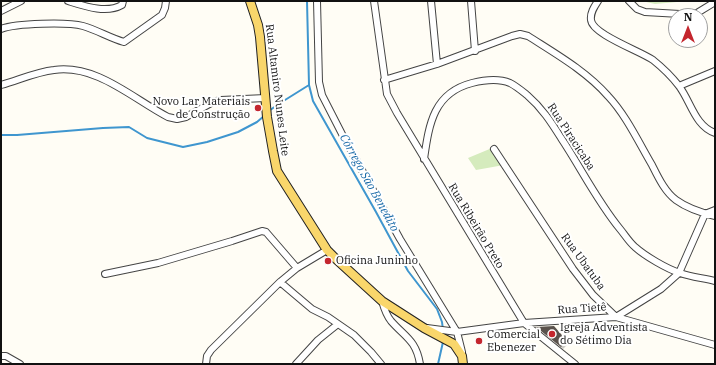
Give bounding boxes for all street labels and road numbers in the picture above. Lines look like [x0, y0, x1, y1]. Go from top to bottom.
street label: Rua Altamiro Nunes Leite [262, 23, 292, 157]
street label: Rua Piracicaba [544, 101, 598, 173]
street label: Rua Ribeirão Preto [445, 181, 507, 271]
street label: Rua Ubatuba [558, 231, 608, 293]
street label: Rua Tietê [557, 301, 607, 317]

